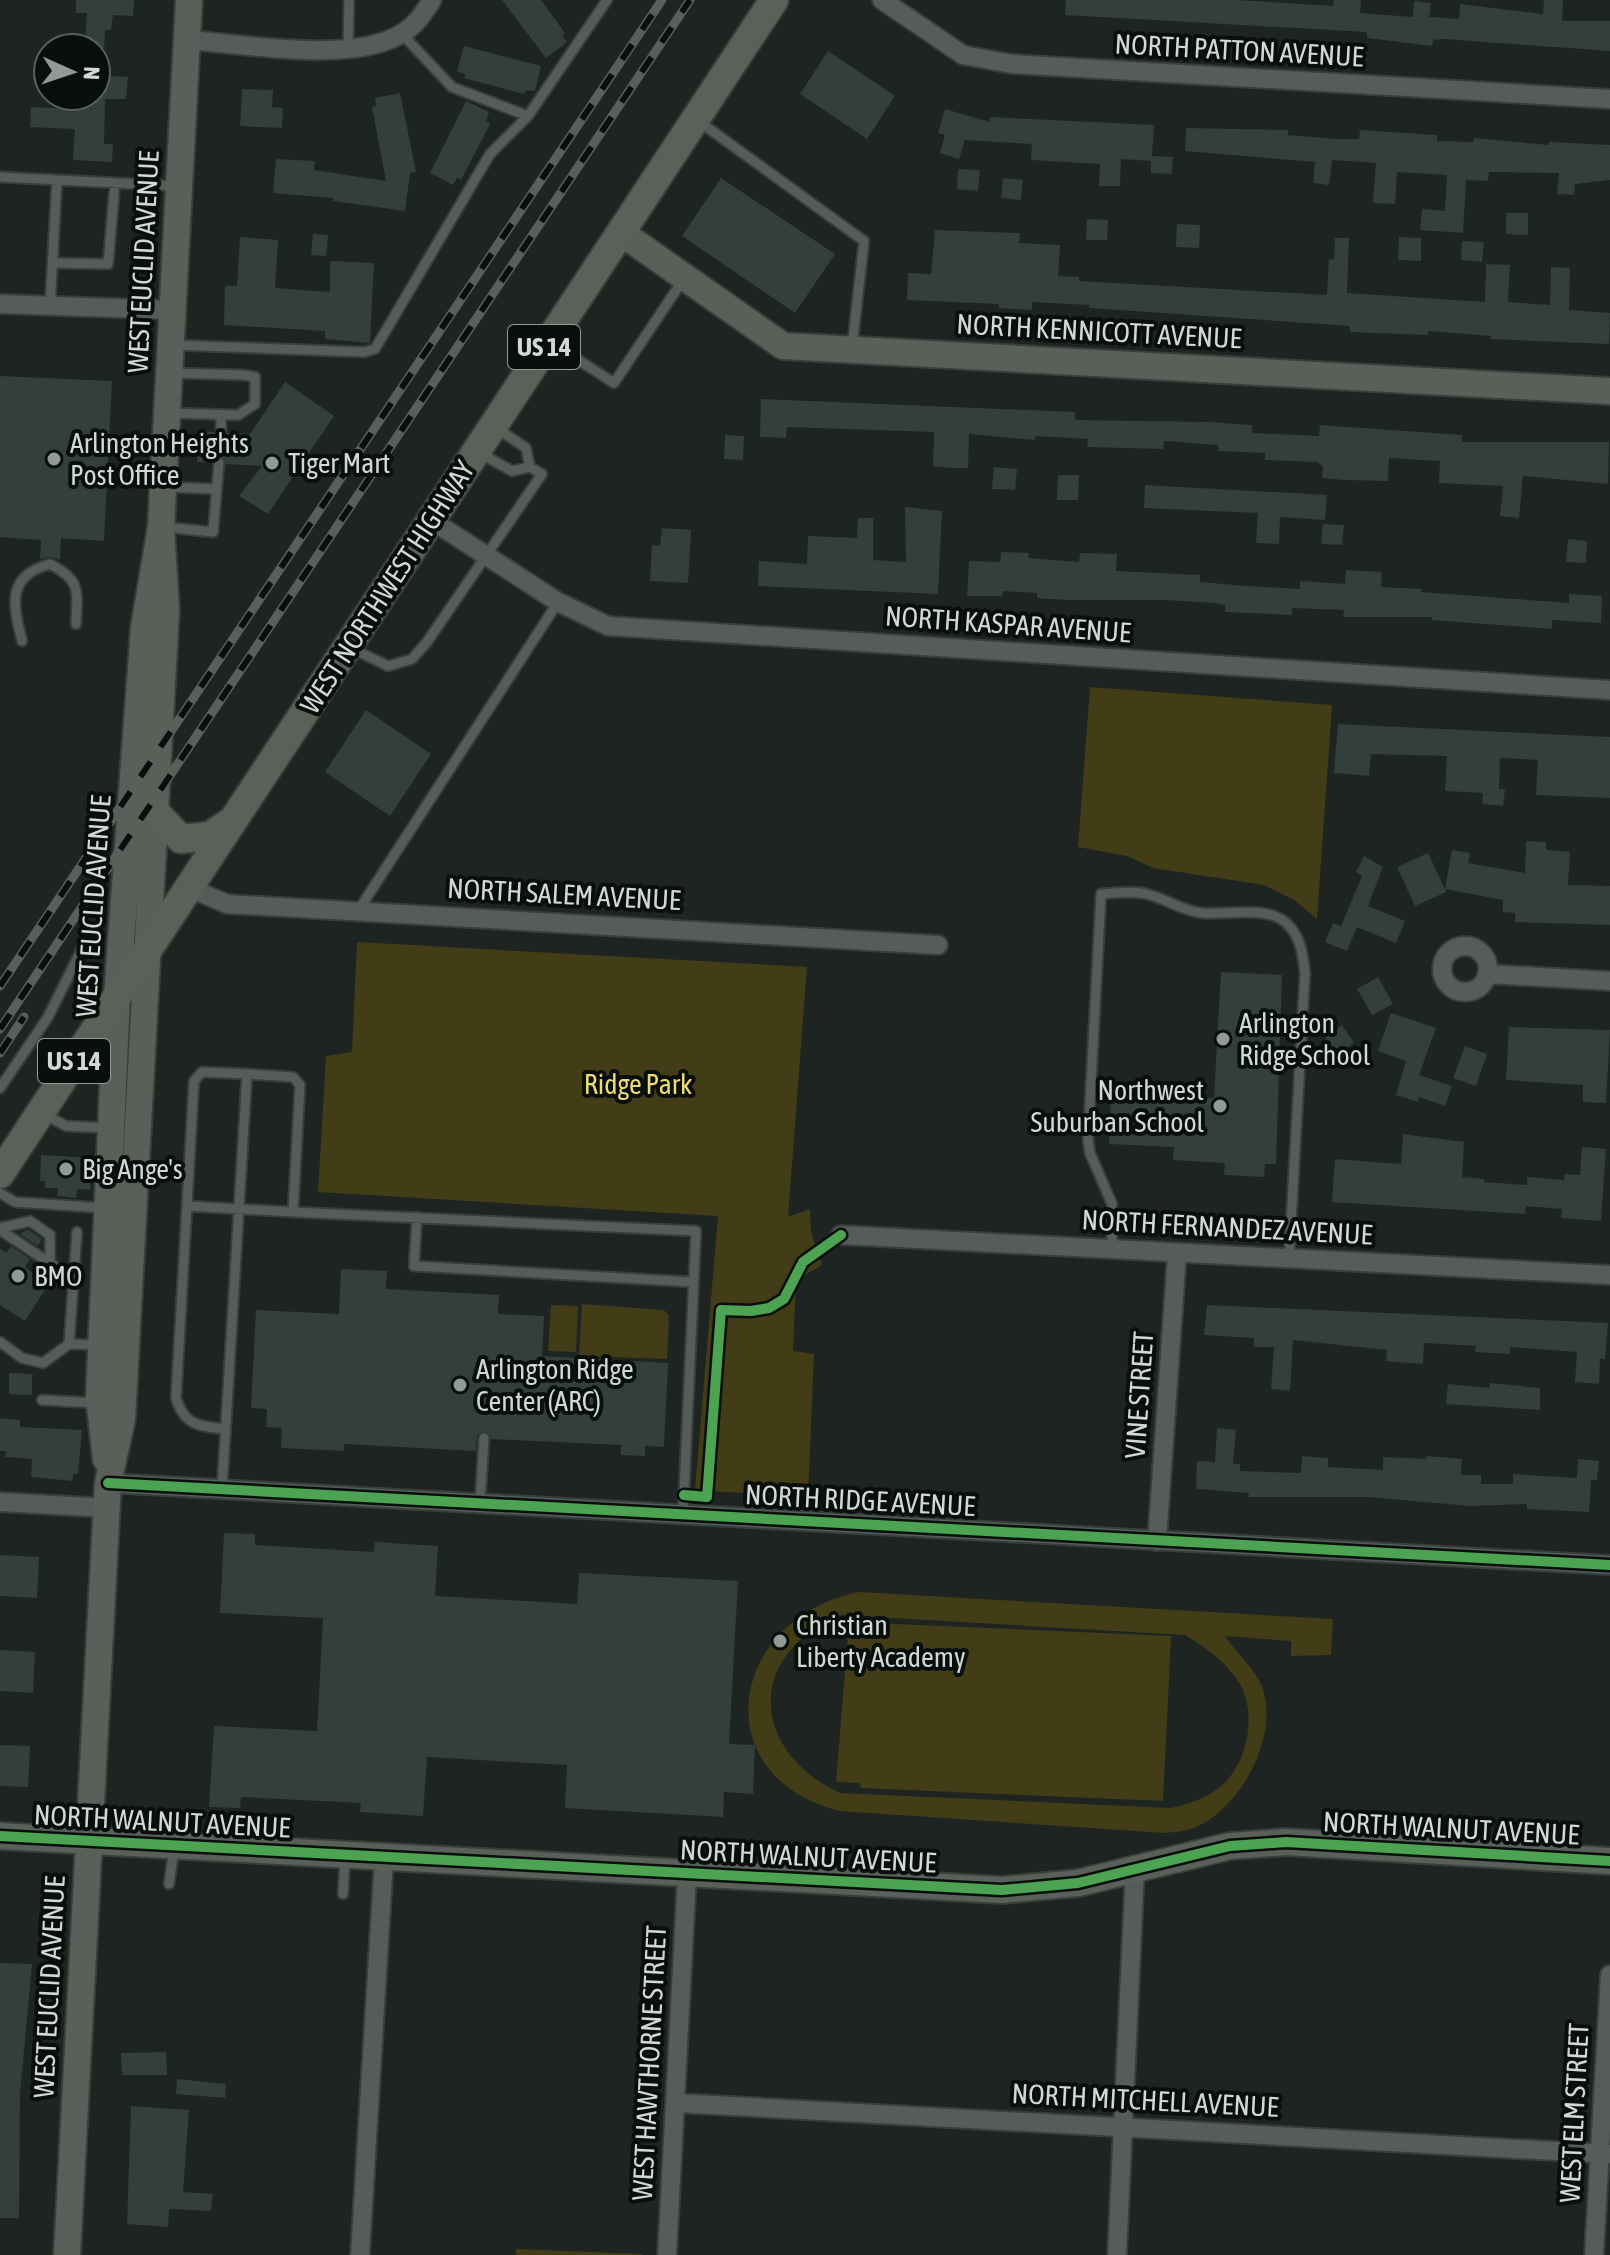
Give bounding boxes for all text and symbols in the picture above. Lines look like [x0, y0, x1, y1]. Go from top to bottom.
street label: NORTH PATTON AVENUE [1114, 28, 1364, 72]
north arrow [32, 32, 112, 112]
text: N [79, 66, 105, 80]
street label: WEST EUCLID AVENUE [121, 150, 165, 374]
street label: NORTH KENNICOTT AVENUE [956, 308, 1242, 354]
road number: US 14 [508, 325, 580, 369]
place label: Arlington Heights Post Office [70, 427, 249, 491]
place label: Tiger Mart [288, 447, 390, 479]
marker: Arlington Heights Post Office [45, 450, 63, 468]
marker: Tiger Mart [263, 454, 281, 472]
street label: WEST NORTHWEST HIGHWAY [293, 454, 481, 719]
street label: NORTH KASPAR AVENUE [884, 599, 1132, 649]
street label: WEST EUCLID AVENUE [69, 794, 117, 1018]
street label: NORTH SALEM AVENUE [446, 872, 682, 916]
place label: Arlington Ridge School [1239, 1007, 1371, 1071]
marker: Arlington Ridge School [1214, 1030, 1232, 1048]
road number: US 14 [38, 1039, 110, 1083]
park label: Ridge Park [584, 1068, 692, 1100]
place label: Northwest Suburban School [1031, 1074, 1205, 1138]
marker: Northwest Suburban School [1211, 1097, 1229, 1115]
place label: Big Ange's [82, 1153, 183, 1185]
marker: Big Ange's [57, 1160, 75, 1178]
street label: NORTH FERNANDEZ AVENUE [1081, 1203, 1373, 1251]
place label: BMO [34, 1260, 82, 1292]
marker: BMO [9, 1267, 27, 1285]
street label: VINE STREET [1119, 1330, 1159, 1460]
place label: Arlington Ridge Center (ARC) [476, 1353, 634, 1417]
marker: Arlington Ridge Center (ARC) [451, 1376, 469, 1394]
street label: NORTH RIDGE AVENUE [744, 1478, 976, 1522]
place label: Christian Liberty Academy [796, 1609, 965, 1673]
marker: Christian Liberty Academy [771, 1632, 789, 1650]
street label: NORTH WALNUT AVENUE [33, 1798, 291, 1844]
street label: NORTH WALNUT AVENUE [1322, 1805, 1580, 1851]
street label: NORTH WALNUT AVENUE [679, 1833, 937, 1879]
street label: WEST EUCLID AVENUE [27, 1875, 71, 2099]
street label: WEST HAWTHORNE STREET [626, 1925, 672, 2201]
street label: WEST ELM STREET [1553, 2022, 1595, 2204]
street label: NORTH MITCHELL AVENUE [1011, 2077, 1279, 2123]

